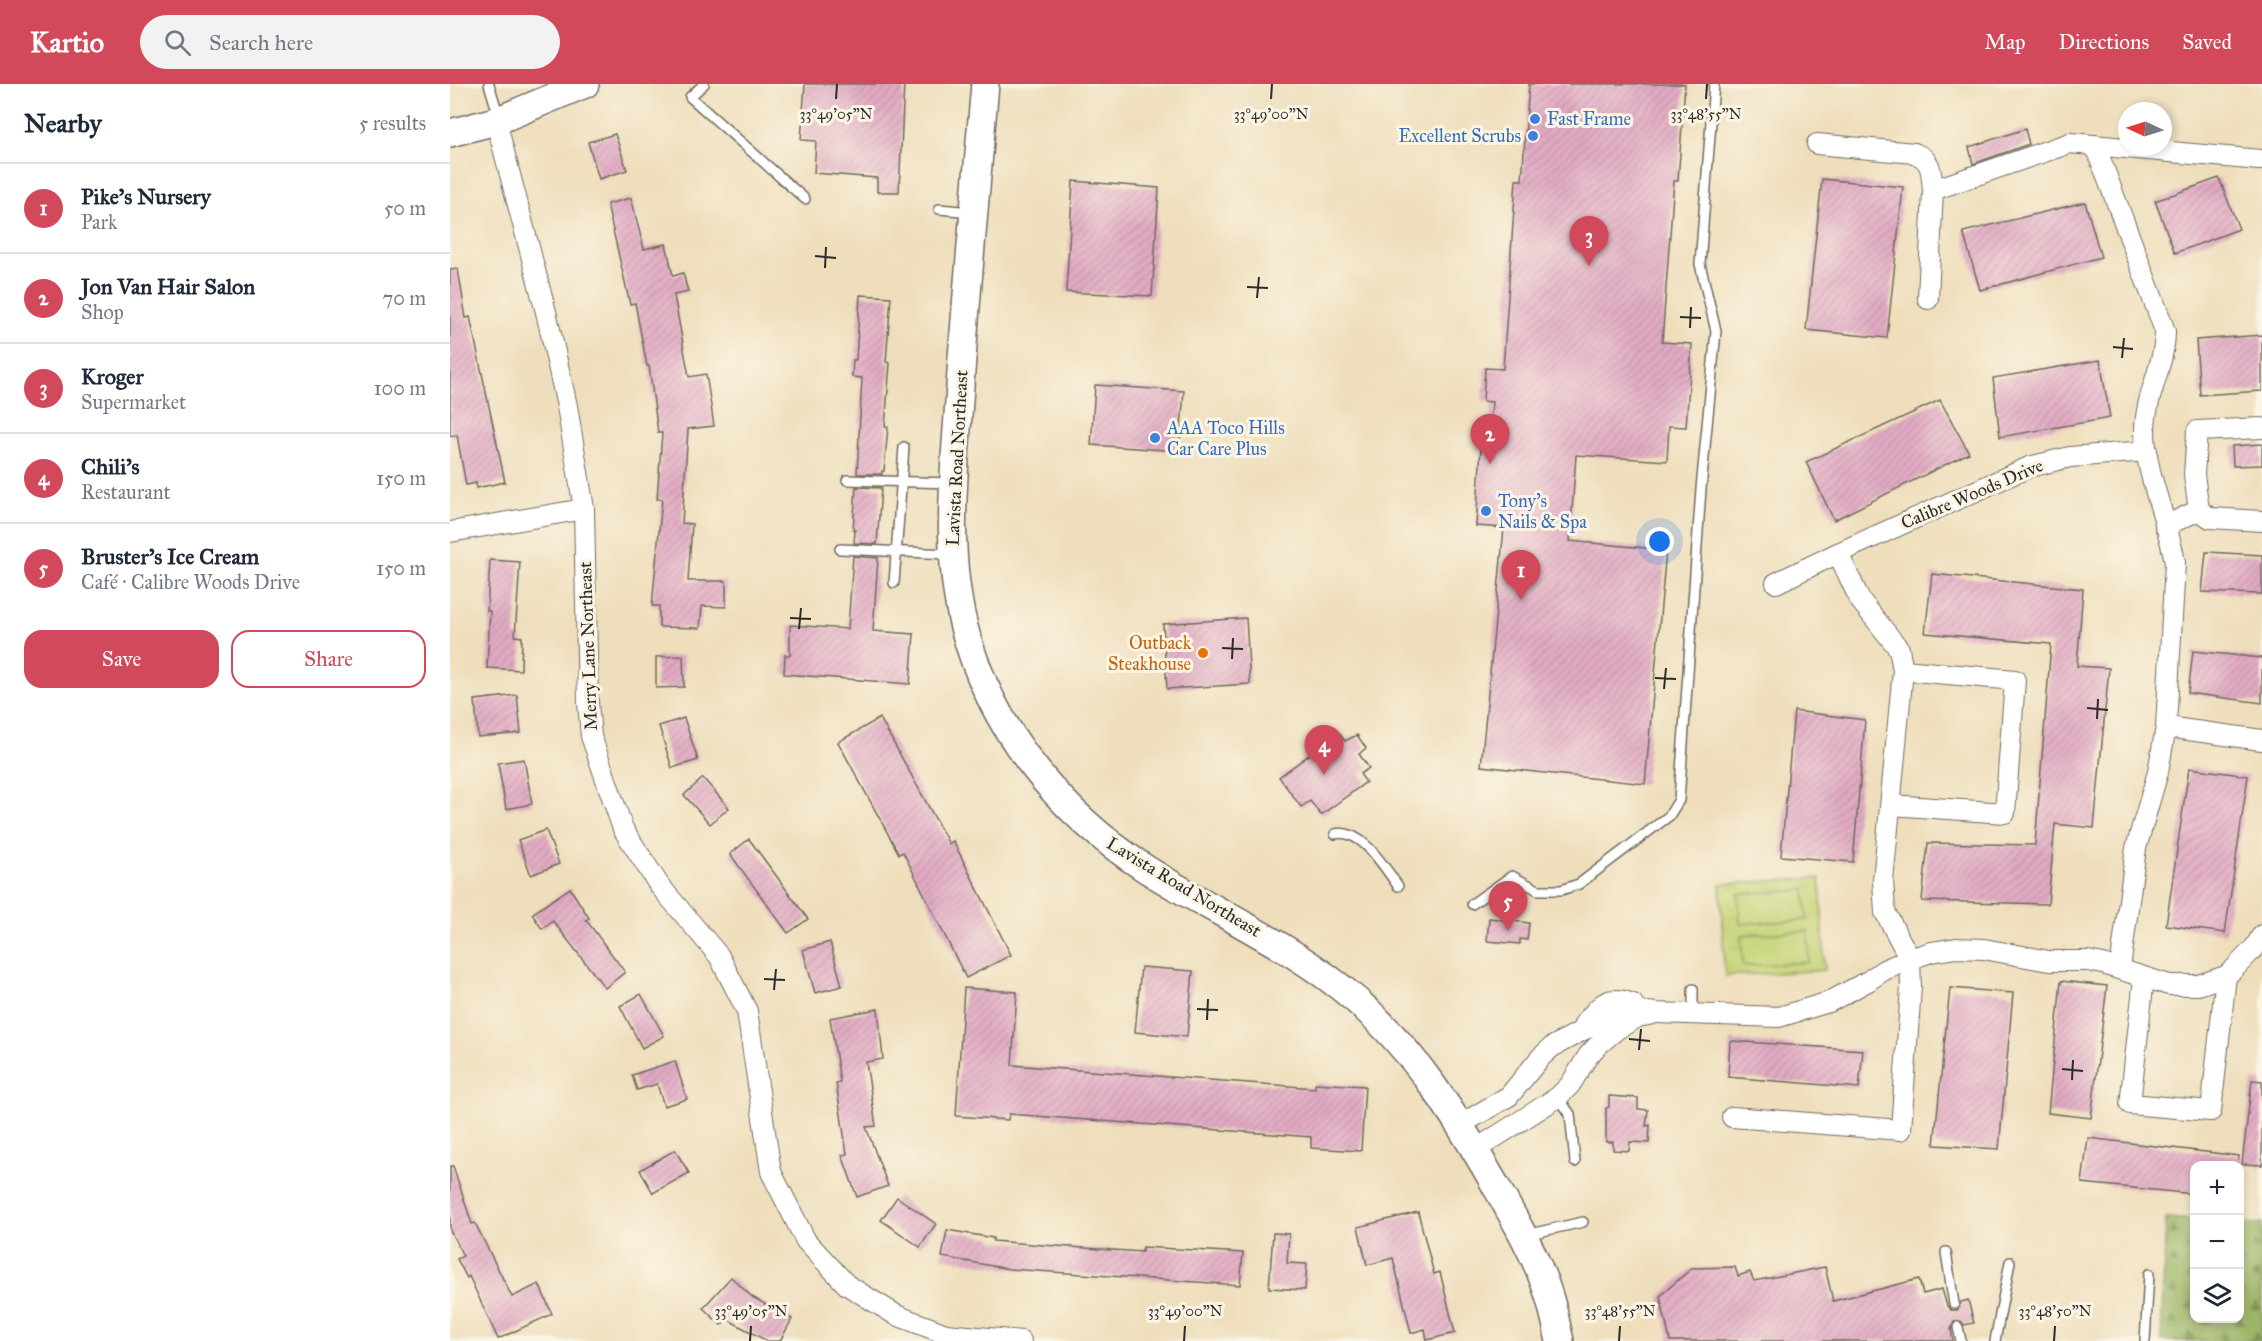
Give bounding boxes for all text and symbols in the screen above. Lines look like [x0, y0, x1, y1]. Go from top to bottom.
search box [140, 15, 560, 69]
text: Kartio [30, 25, 104, 60]
icon: search [161, 26, 194, 59]
text: Search here [209, 29, 313, 56]
text: Map [1985, 29, 2026, 55]
text: Directions [2059, 29, 2149, 55]
text: Saved [2182, 29, 2232, 55]
north arrow [2118, 102, 2172, 156]
text: 33°49'05"N [800, 105, 873, 123]
text: 33°49'00"N [1234, 105, 1309, 123]
text: 33°48'55"N [1670, 105, 1742, 123]
text: Nearby [24, 107, 102, 139]
place label: Fast Frame [1547, 108, 1631, 130]
text: 5 results [359, 111, 426, 135]
marker: Fast Frame [1528, 112, 1542, 126]
place label: Excellent Scrubs [1398, 125, 1521, 147]
marker: Excellent Scrubs [1526, 129, 1540, 143]
text: Pike's Nursery [81, 183, 211, 210]
text: 1 [40, 196, 47, 220]
text: 50 m [384, 196, 426, 220]
text: Park [81, 210, 117, 234]
pin: 3 [1570, 216, 1608, 266]
text: Jon Van Hair Salon [81, 273, 255, 300]
text: 2 [39, 286, 48, 310]
text: 70 m [383, 286, 426, 310]
text: Shop [81, 300, 124, 324]
text: Kroger [81, 363, 144, 390]
street label: Lavista Road Northeast [941, 369, 973, 547]
text: 3 [40, 376, 48, 400]
text: 100 m [374, 376, 426, 400]
text: Supermarket [81, 390, 186, 414]
pin: 2 [1470, 414, 1510, 464]
place label: AAA Toco Hills Car Care Plus [1166, 417, 1285, 460]
marker: AAA Toco Hills Car Care Plus [1148, 431, 1162, 445]
text: Chili's [81, 453, 140, 480]
street label: Calibre Woods Drive [1898, 454, 2046, 534]
text: 4 [38, 466, 49, 490]
text: 150 m [376, 466, 426, 490]
text: Restaurant [81, 480, 171, 504]
place label: Tony's Nails & Spa [1498, 490, 1587, 533]
marker: Tony's Nails & Spa [1479, 504, 1493, 518]
your location [1645, 527, 1674, 556]
text: Bruster's Ice Cream [81, 543, 259, 570]
pin: 1 [1502, 550, 1540, 600]
text: 5 [39, 556, 48, 580]
text: 150 m [376, 556, 426, 580]
street label: Merry Lane Northeast [574, 561, 602, 731]
text: Café · Calibre Woods Drive [81, 570, 300, 594]
button: Save [24, 630, 219, 688]
button: Share [231, 630, 426, 688]
place label: Outback Steakhouse [1108, 632, 1192, 675]
marker: Outback Steakhouse [1196, 646, 1210, 660]
pin: 4 [1304, 726, 1344, 775]
street label: Lavista Road Northeast [1103, 832, 1266, 942]
pin: 5 [1488, 882, 1528, 931]
map controls [2190, 1161, 2244, 1323]
button: + [2190, 1161, 2244, 1215]
button: − [2190, 1215, 2244, 1269]
button: layers [2190, 1269, 2244, 1323]
text: 33°49'05"N [715, 1302, 788, 1320]
text: 33°49'00"N [1148, 1302, 1223, 1320]
text: 33°48'55"N [1584, 1302, 1656, 1320]
text: 33°48'50"N [2019, 1302, 2092, 1320]

